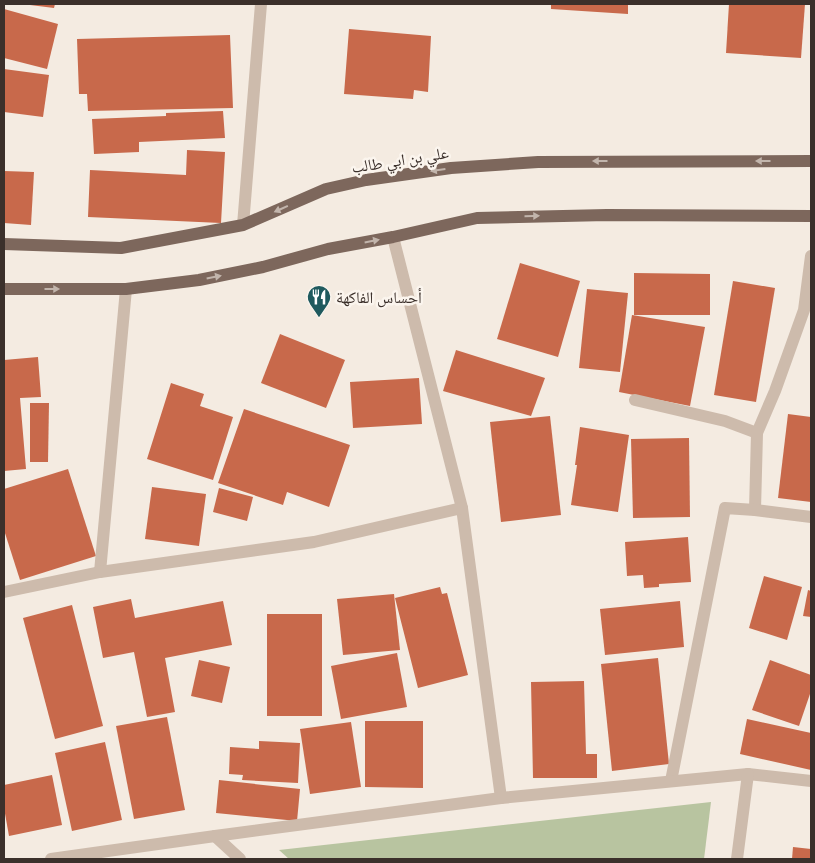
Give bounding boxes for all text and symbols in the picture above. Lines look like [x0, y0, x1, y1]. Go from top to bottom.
street label: علي بن ابي طالب [350, 143, 450, 180]
one-way arrow [592, 157, 608, 165]
one-way arrow [754, 157, 770, 165]
one-way arrow [430, 166, 446, 174]
one-way arrow [274, 205, 288, 213]
one-way arrow [525, 212, 541, 220]
one-way arrow [365, 237, 380, 245]
one-way arrow [207, 272, 223, 280]
restaurant icon: أحساس الفاكهة [306, 284, 332, 318]
one-way arrow [45, 285, 61, 293]
place label: أحساس الفاكهة [336, 288, 422, 308]

